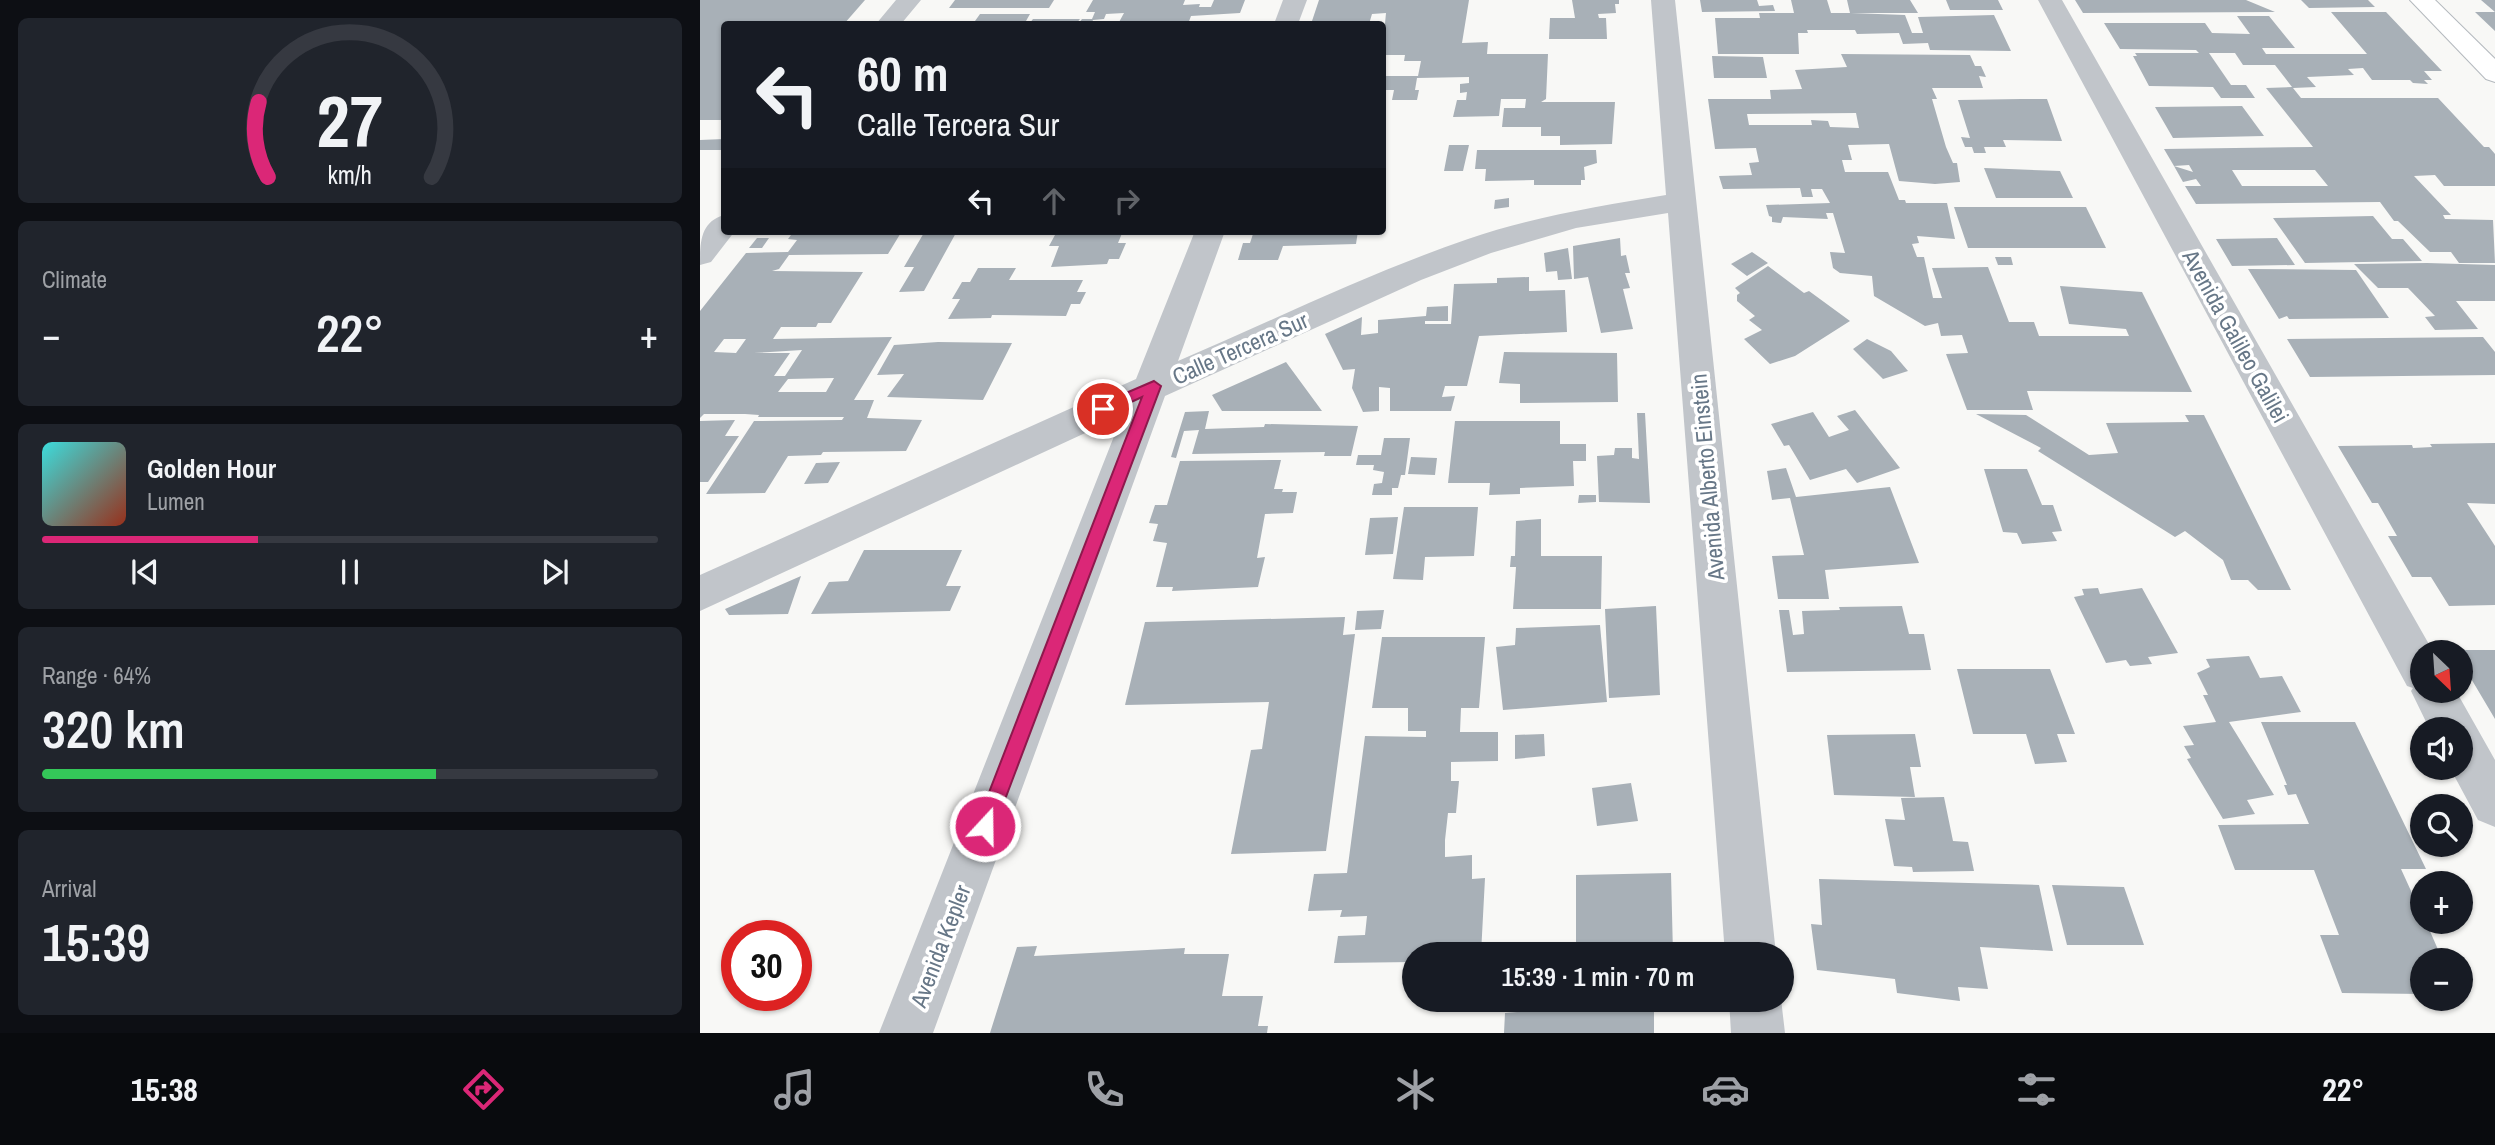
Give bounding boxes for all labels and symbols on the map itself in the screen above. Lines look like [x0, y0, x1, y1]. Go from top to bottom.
street label: Avenida Galileo Galilei [2175, 243, 2296, 428]
street label: Calle Tercera Sur [1167, 304, 1313, 392]
street label: Avenida Alberto Einstein [1683, 372, 1732, 583]
pin [1073, 379, 1133, 439]
north arrow [2410, 640, 2473, 704]
position arrow [948, 789, 1022, 863]
street label: Avenida Kepler [902, 880, 978, 1013]
speed limit sign: 30 [721, 920, 812, 1011]

